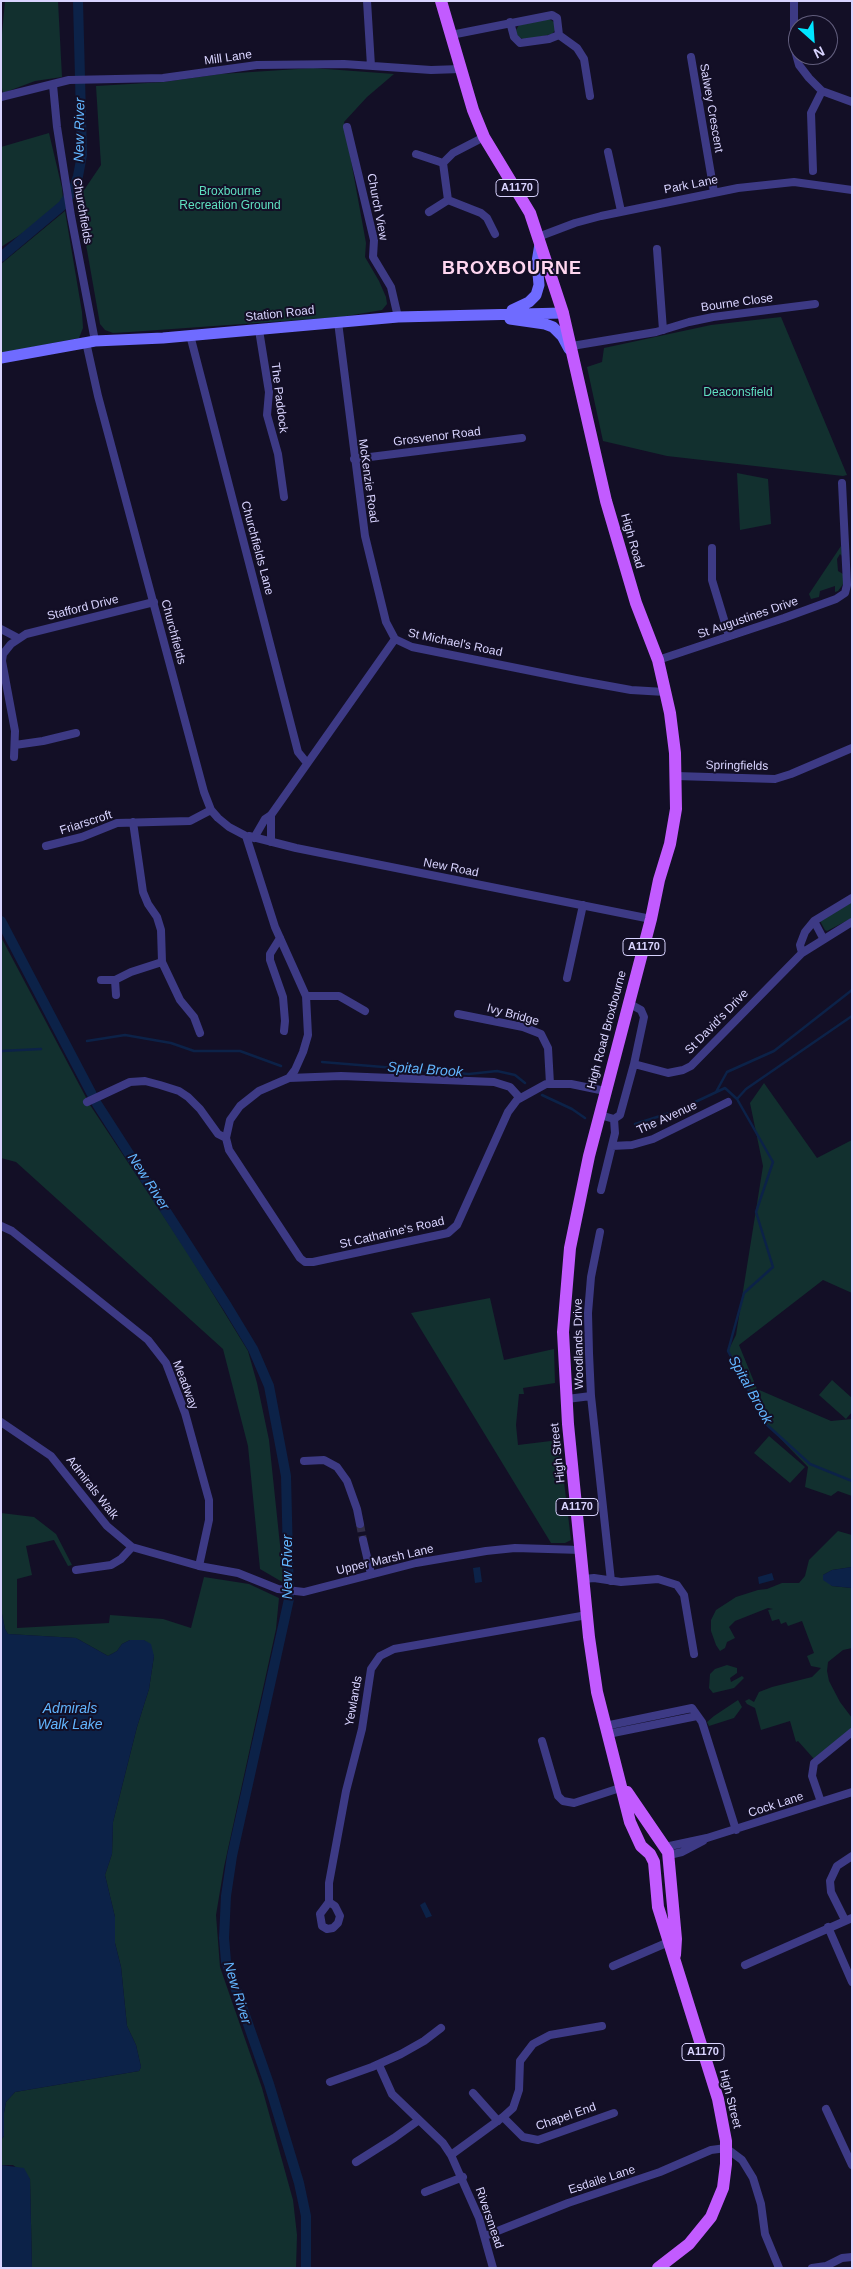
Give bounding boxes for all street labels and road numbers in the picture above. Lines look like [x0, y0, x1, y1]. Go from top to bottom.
street label: Mill Lane [203, 48, 253, 68]
street label: Salwey Crescent [696, 62, 726, 154]
street label: Church View [363, 172, 391, 242]
street label: Park Lane [663, 173, 719, 197]
street label: Churchfields [69, 177, 95, 245]
road number: A1170 [496, 180, 538, 197]
street label: Bourne Close [700, 291, 774, 315]
street label: Station Road [245, 303, 315, 325]
street label: The Paddock [268, 362, 290, 434]
street label: Grosvenor Road [392, 424, 482, 450]
street label: McKenzie Road [355, 438, 381, 524]
street label: Churchfields Lane [238, 499, 276, 597]
street label: High Road [617, 512, 647, 570]
street label: Stafford Drive [46, 592, 120, 624]
street label: St Augustines Drive [696, 594, 800, 642]
street label: Churchfields [157, 598, 189, 666]
street label: St Michael's Road [406, 626, 504, 660]
street label: Springfields [706, 758, 768, 774]
street label: Friarscroft [58, 808, 114, 838]
street label: New Road [422, 856, 480, 880]
road number: A1170 [623, 939, 665, 956]
street label: High Road Broxbourne [584, 969, 630, 1091]
street label: St David's Drive [682, 986, 752, 1058]
street label: Ivy Bridge [485, 1001, 541, 1029]
street label: The Avenue [635, 1098, 699, 1138]
street label: St Catharine's Road [338, 1214, 446, 1252]
street label: Woodlands Drive [571, 1298, 587, 1390]
street label: Meadway [169, 1358, 201, 1412]
street label: High Street [548, 1422, 568, 1484]
street label: Admirals Walk [63, 1454, 121, 1522]
road number: A1170 [556, 1498, 598, 1515]
street label: Upper Marsh Lane [335, 1542, 435, 1578]
street label: Yewlands [342, 1675, 366, 1727]
street label: Cock Lane [746, 1789, 806, 1821]
road number: A1170 [682, 2044, 724, 2060]
street label: High Street [716, 2068, 744, 2130]
street label: Chapel End [534, 2100, 598, 2134]
street label: Esdaile Lane [567, 2162, 637, 2198]
street label: Riversmead [472, 2185, 506, 2251]

